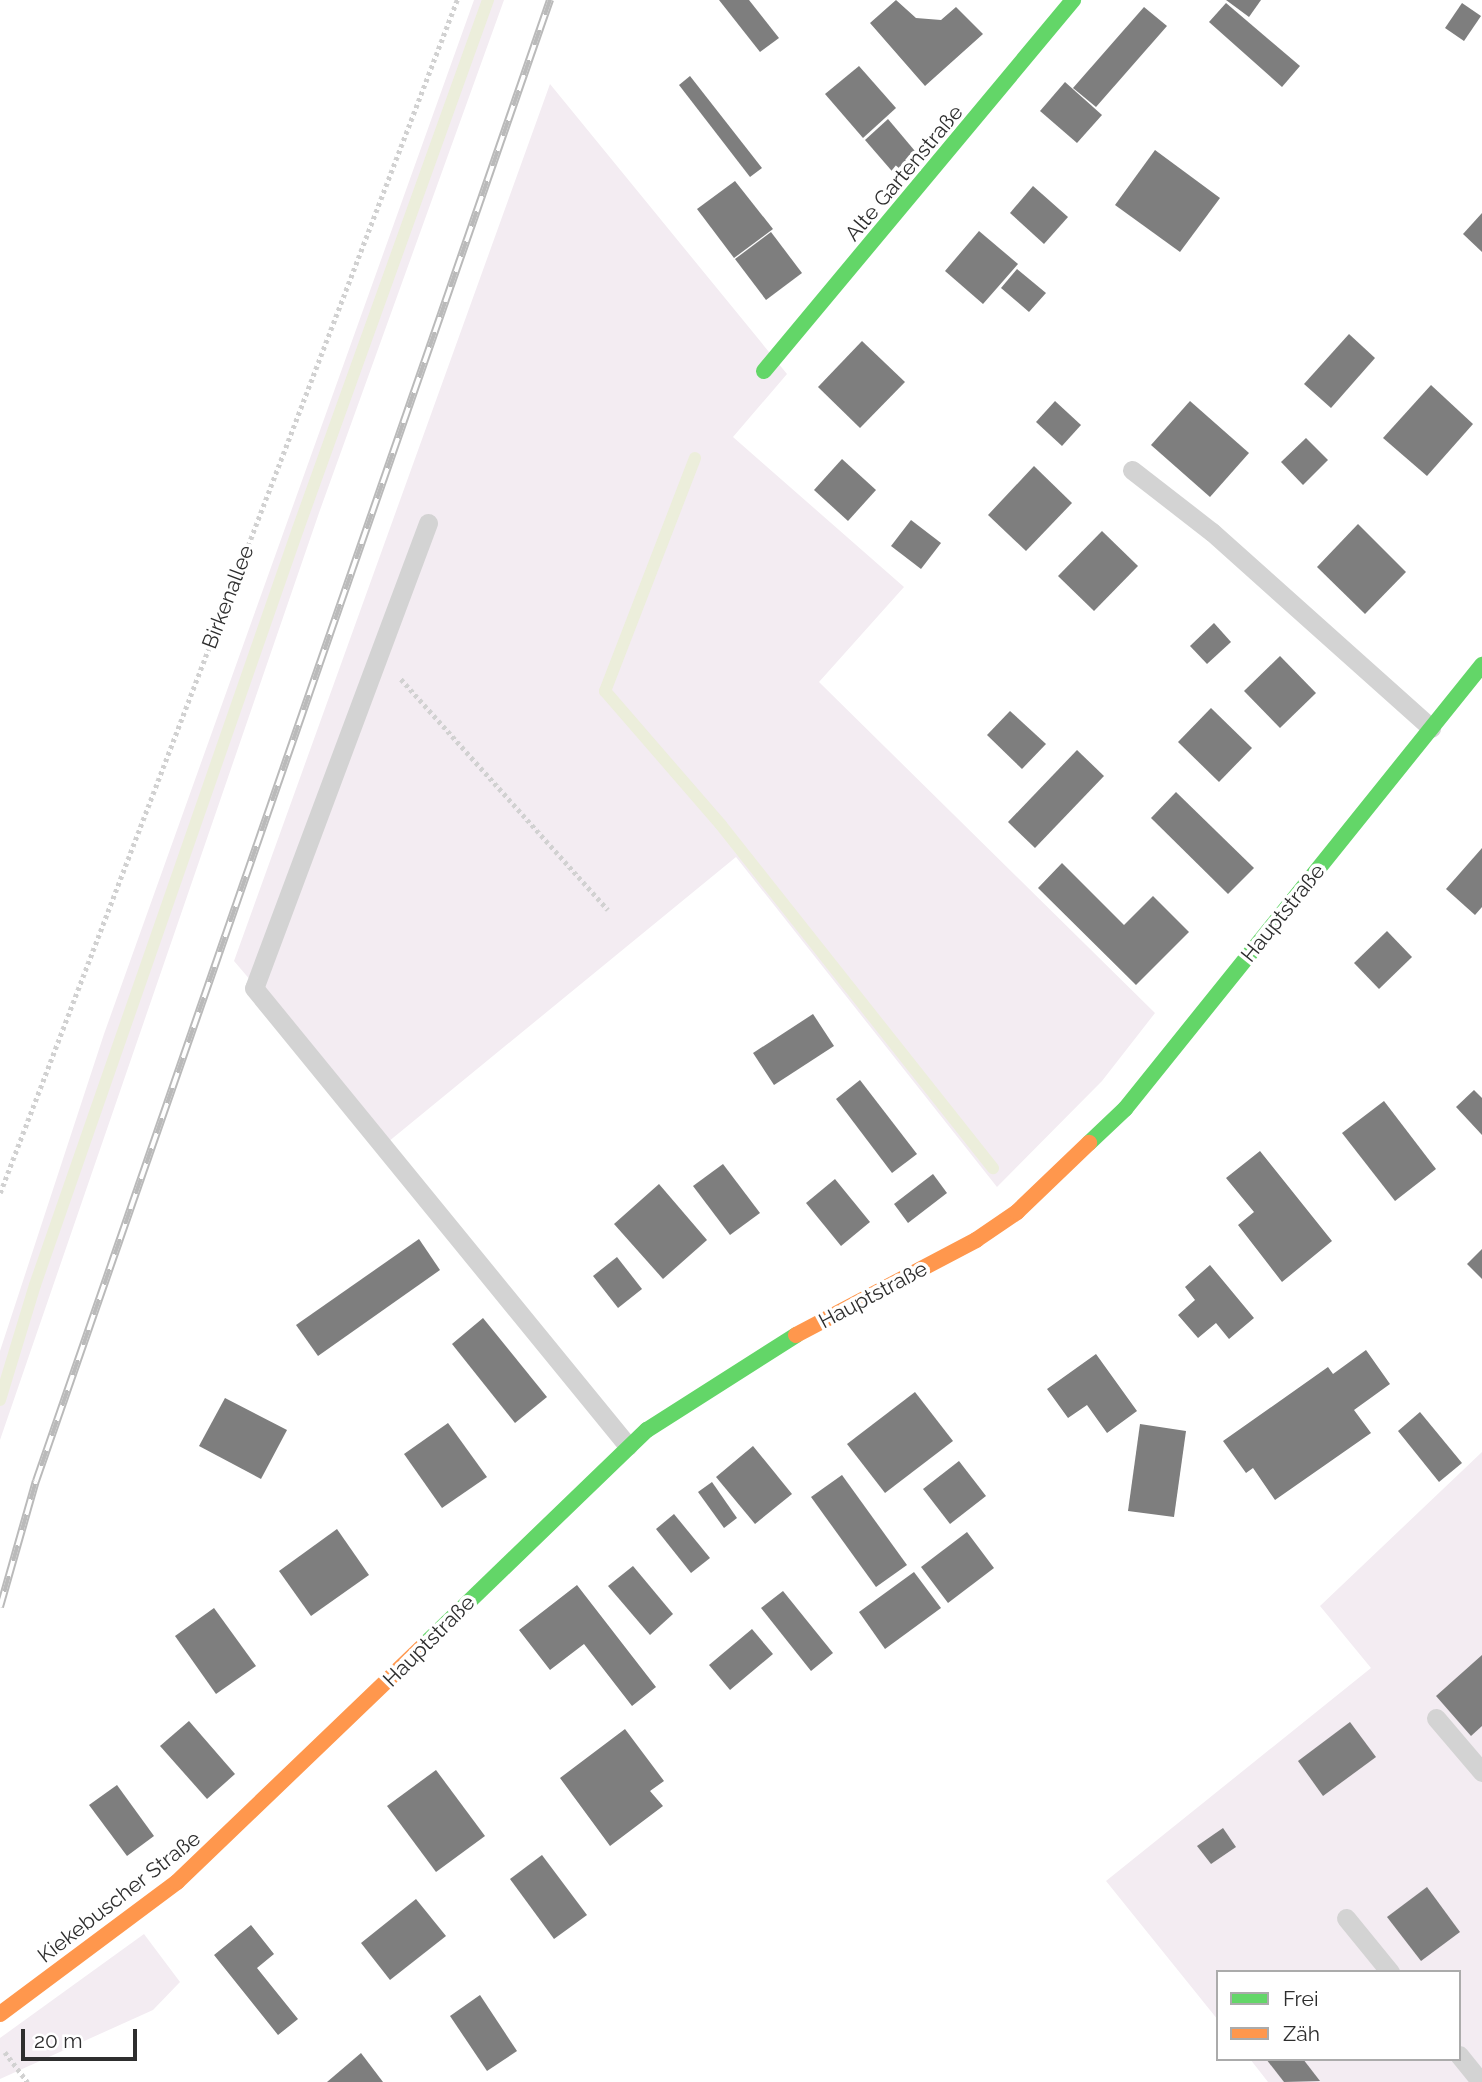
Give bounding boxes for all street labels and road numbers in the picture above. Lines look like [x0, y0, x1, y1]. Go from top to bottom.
street label: Alte Gartenstraße [840, 100, 968, 246]
street label: Birkenallee [197, 542, 259, 652]
street label: Hauptstraße [1236, 859, 1330, 967]
street label: Hauptstraße [815, 1256, 931, 1334]
street label: Hauptstraße [378, 1590, 480, 1692]
street label: Kiekebuscher Straße [32, 1826, 206, 1968]

